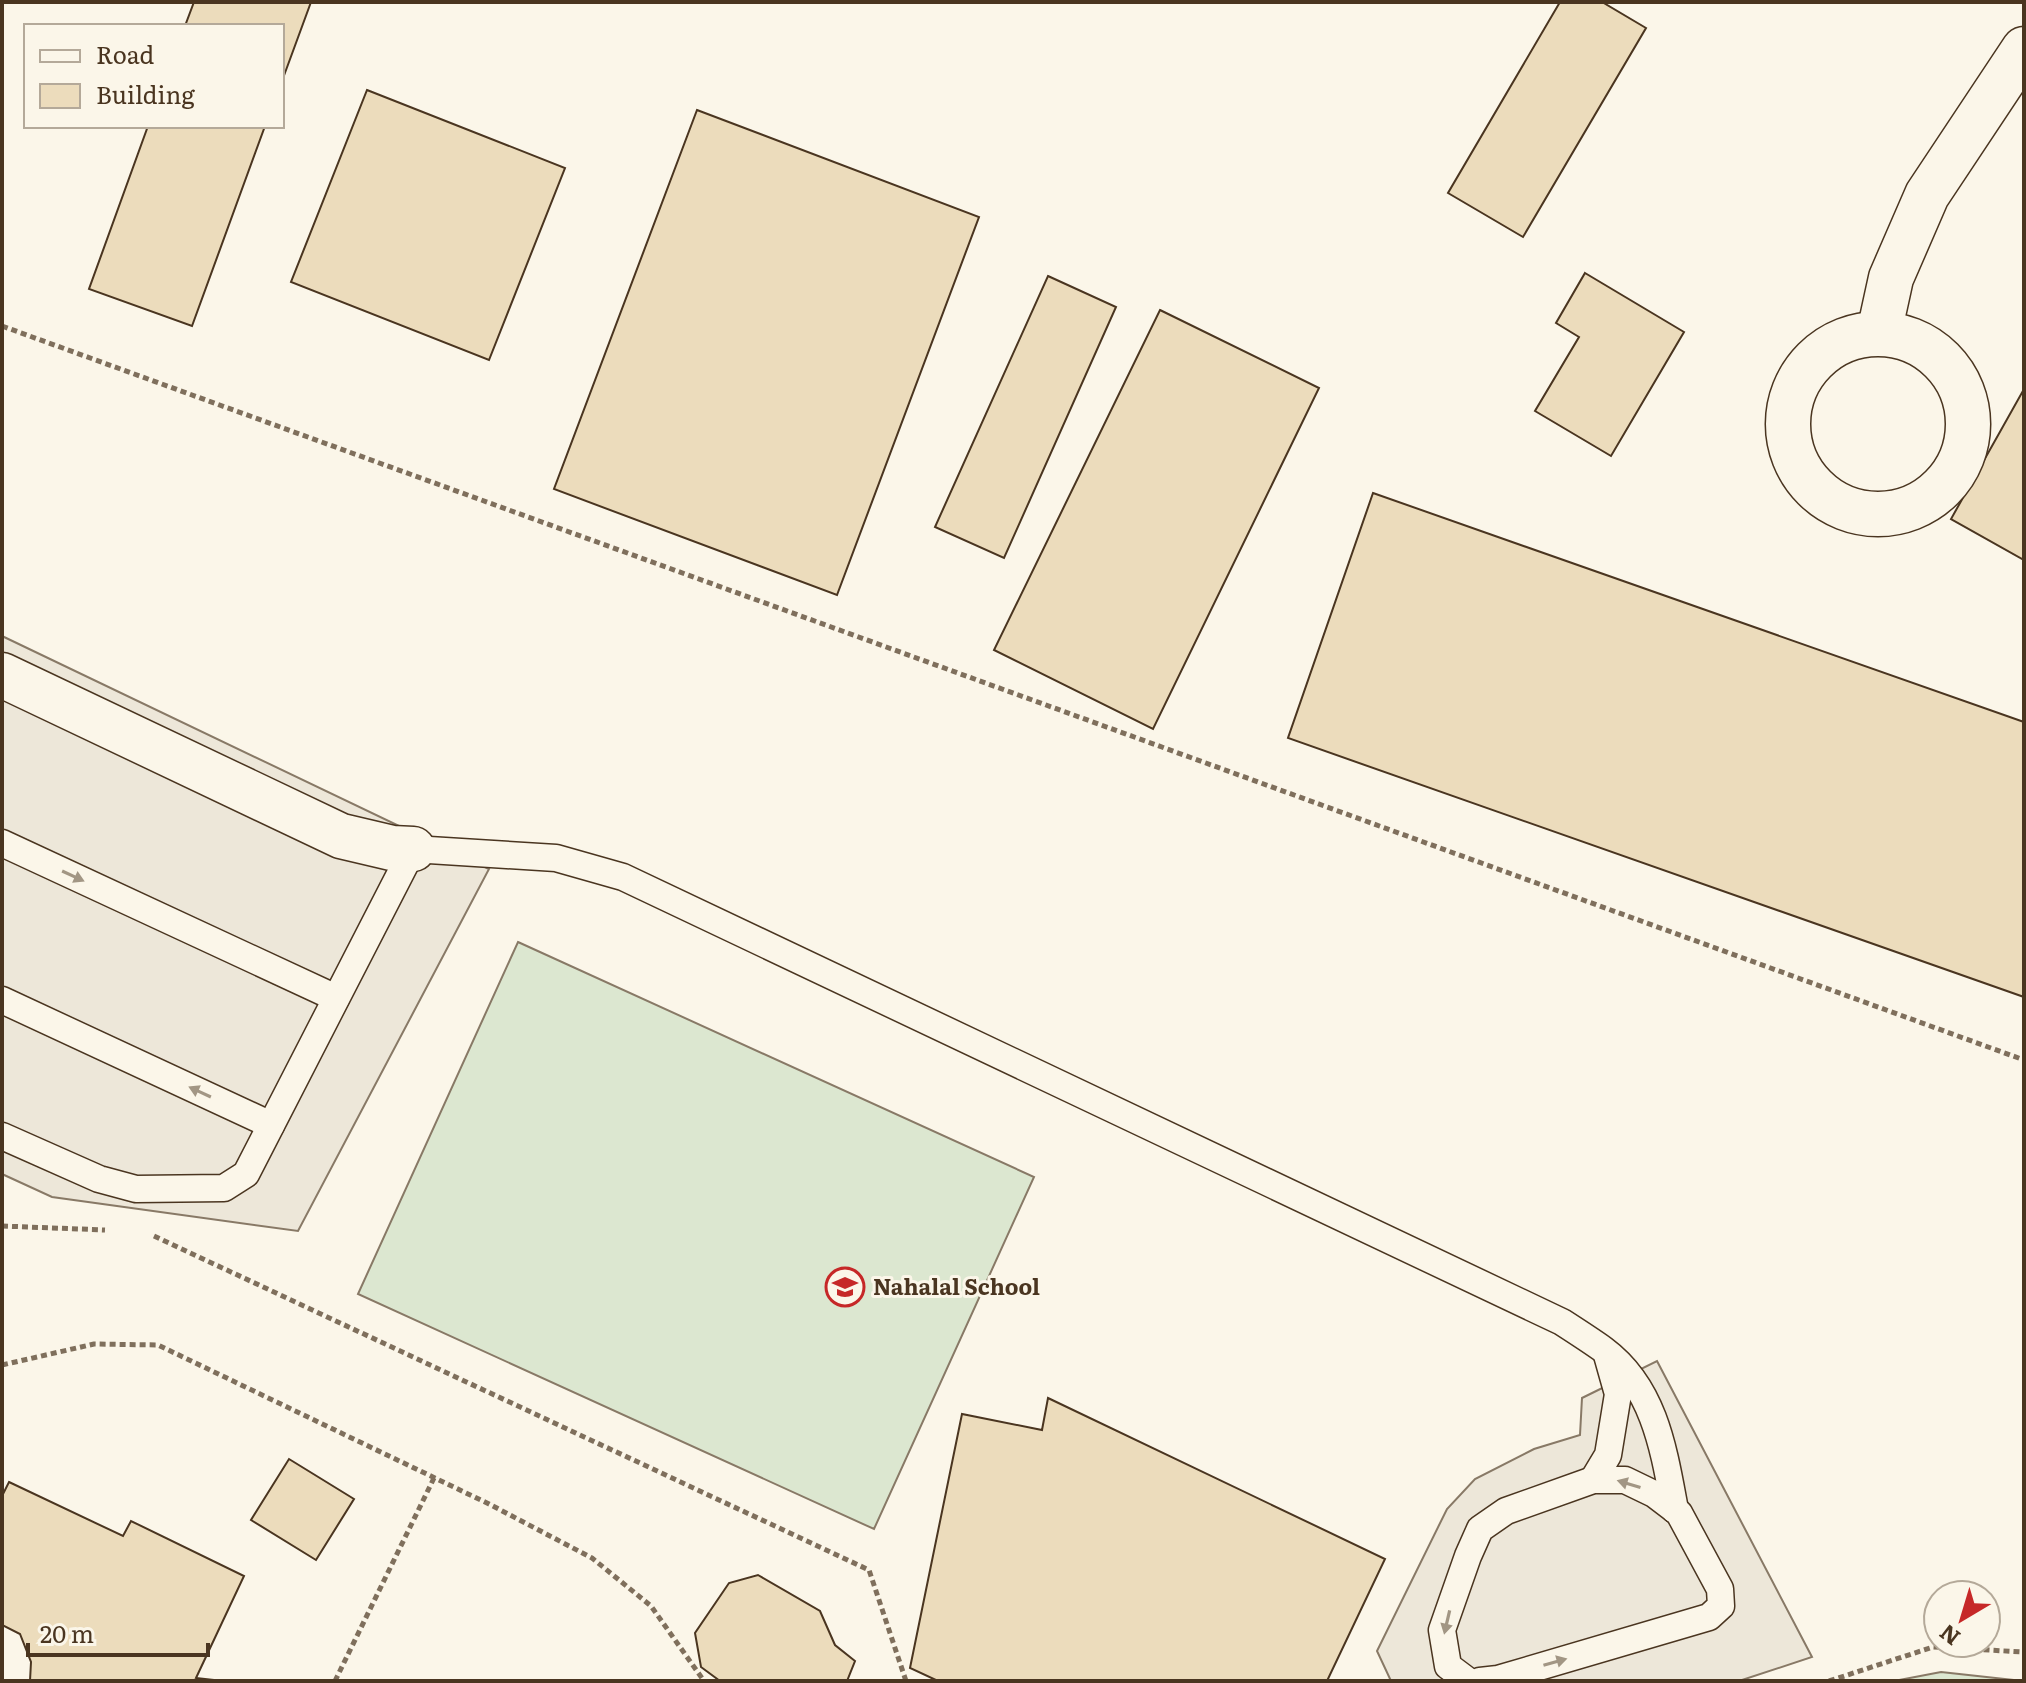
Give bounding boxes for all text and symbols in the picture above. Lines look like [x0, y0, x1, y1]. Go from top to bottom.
legend [24, 24, 284, 128]
text: Road [96, 36, 155, 71]
text: Building [96, 76, 195, 111]
one-way arrow [61, 869, 84, 883]
one-way arrow [188, 1085, 211, 1099]
school or university icon: Nahalal School [824, 1266, 866, 1308]
place label: Nahalal School [873, 1269, 1040, 1302]
one-way arrow [1617, 1477, 1641, 1490]
north arrow [1922, 1579, 2002, 1659]
scale bar [28, 1607, 208, 1657]
one-way arrow [1440, 1610, 1452, 1635]
text: 20 m [40, 1615, 94, 1650]
text: N [1931, 1617, 1966, 1655]
one-way arrow [1544, 1655, 1568, 1668]

